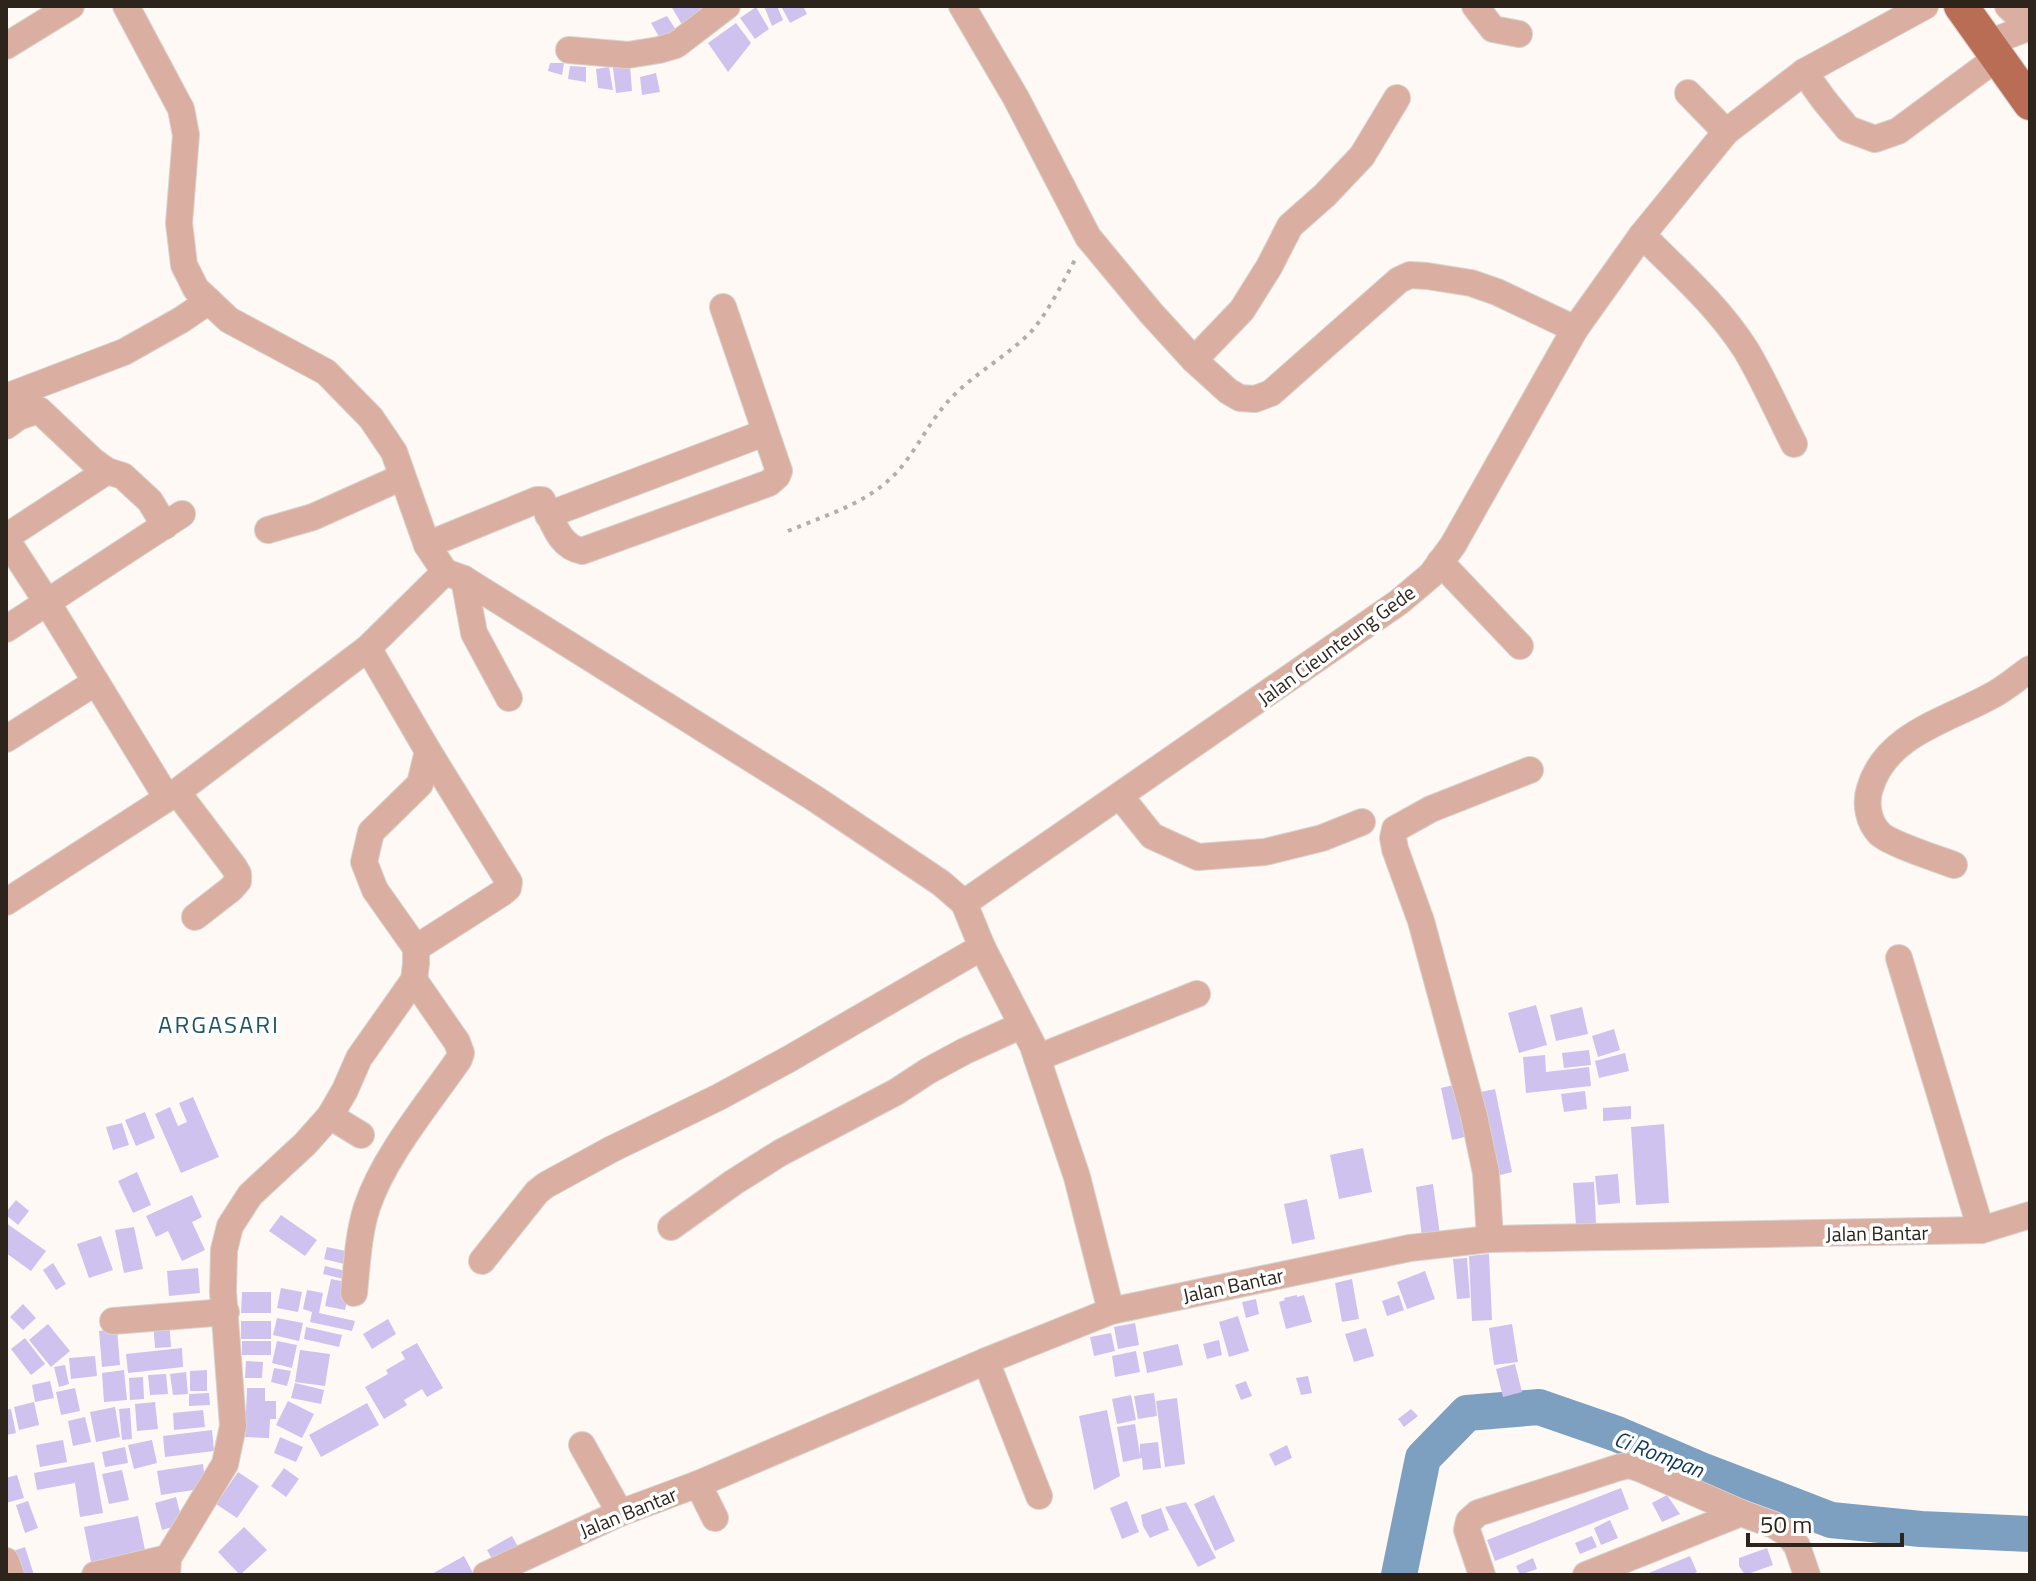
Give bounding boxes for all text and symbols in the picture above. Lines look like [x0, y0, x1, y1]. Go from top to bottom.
street label: Jalan Cieunteung Gede [1251, 577, 1421, 713]
district label: ARGASARI [158, 1006, 280, 1042]
street label: Jalan Bantar [1825, 1217, 1929, 1249]
street label: Jalan Bantar [1180, 1259, 1286, 1311]
water label: Ci Rompan [1609, 1421, 1710, 1487]
street label: Jalan Bantar [575, 1478, 681, 1546]
scale bar [1748, 1497, 1902, 1547]
text: 50 m [1760, 1506, 1812, 1542]

